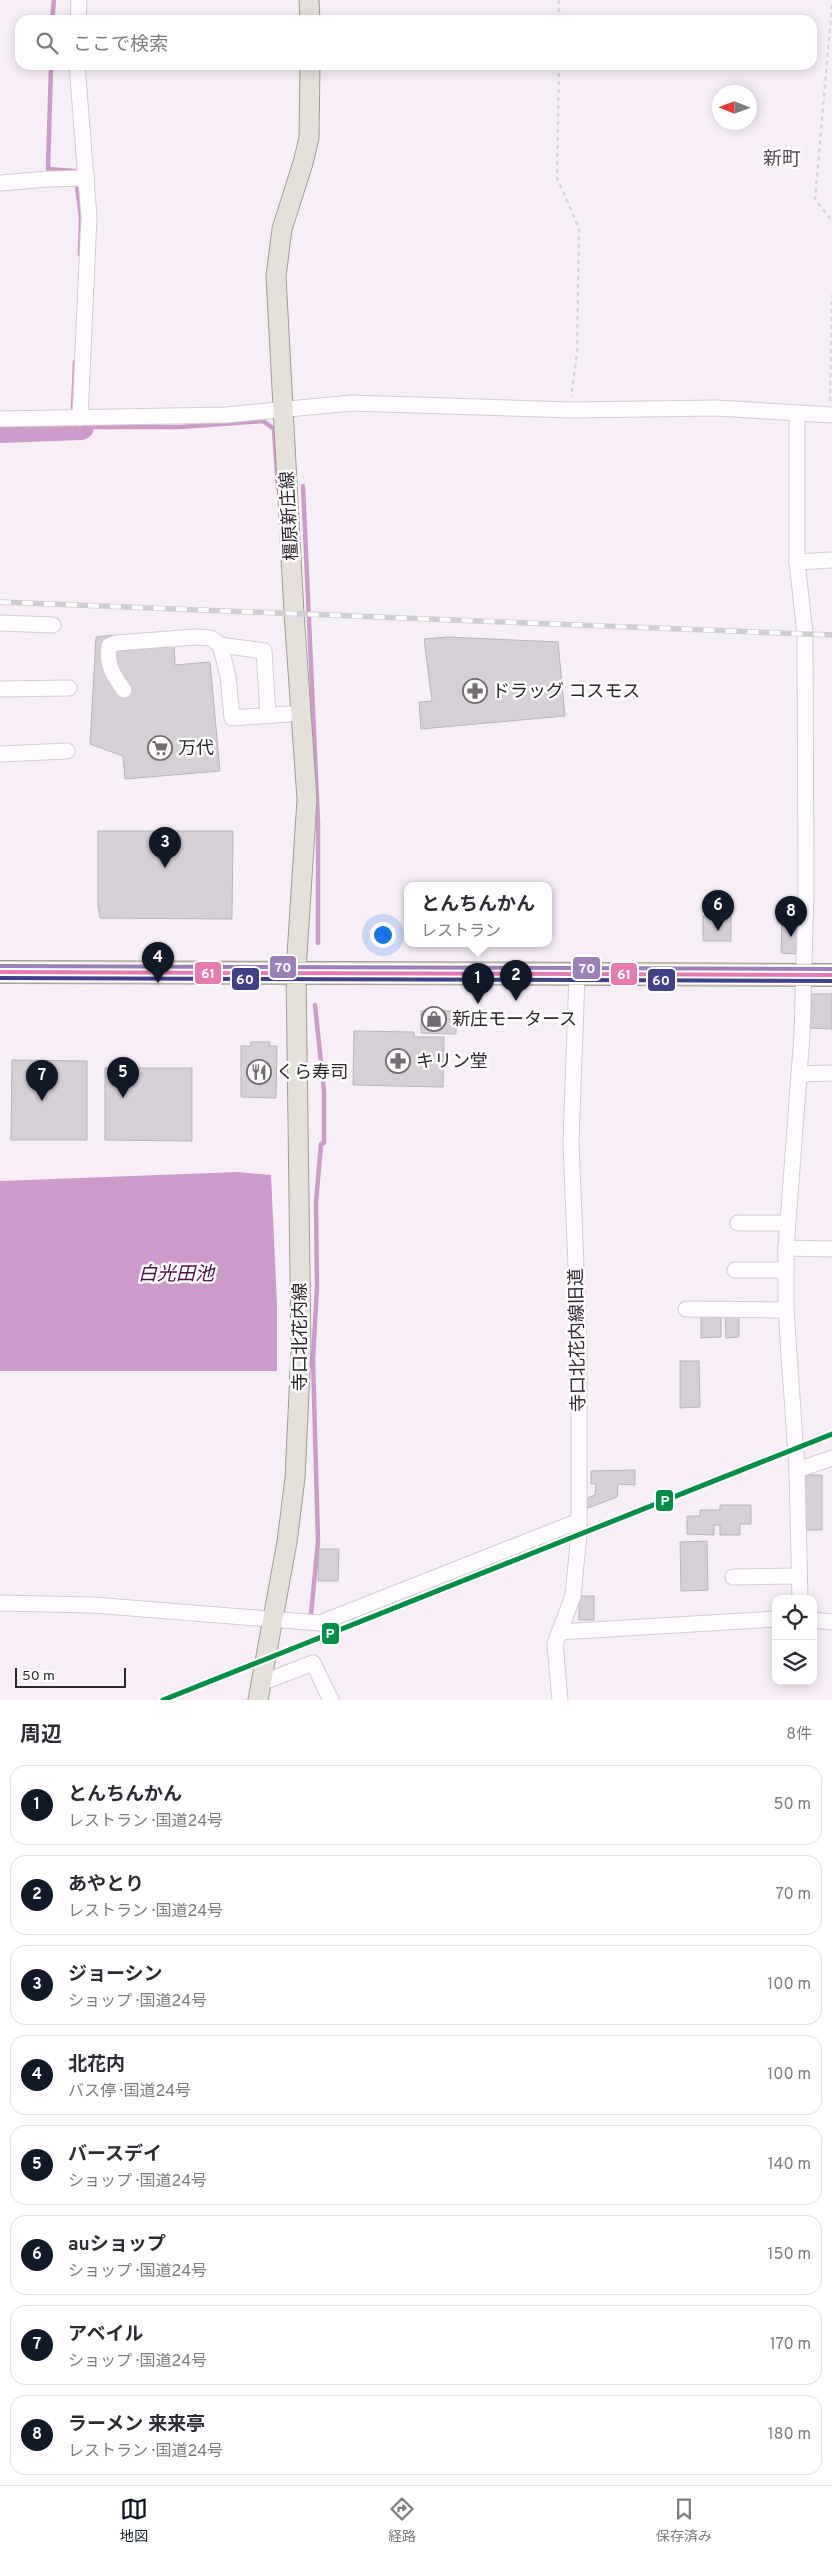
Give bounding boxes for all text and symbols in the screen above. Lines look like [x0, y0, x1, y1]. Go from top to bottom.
search box [15, 15, 817, 70]
icon: search [33, 29, 61, 57]
text: ここで検索 [73, 33, 168, 57]
north arrow [712, 85, 757, 130]
district label: 新町 [763, 148, 801, 172]
street label: 橿原新庄線 [277, 470, 304, 561]
pharmacy icon: ドラッグ コスモス [462, 678, 488, 704]
place label: ドラッグ コスモス [492, 681, 640, 704]
supermarket icon: 万代 [147, 735, 173, 761]
place label: 万代 [178, 738, 214, 761]
pin: 3 [149, 827, 181, 868]
popup [404, 882, 552, 947]
pin: 6 [702, 890, 734, 931]
text: とんちんかん [421, 893, 535, 917]
pin: 8 [775, 896, 807, 937]
your location [370, 922, 396, 948]
text: レストラン [421, 922, 501, 942]
pin: 4 [142, 942, 174, 983]
line badge: 70 [269, 955, 297, 979]
line badge: 70 [572, 956, 601, 980]
text: 70 [275, 960, 291, 977]
pin: 2 [500, 960, 532, 1001]
line badge: 61 [194, 961, 222, 985]
text: 70 [579, 961, 595, 978]
line badge: 61 [610, 962, 638, 986]
pin: 1 [462, 963, 494, 1004]
text: 61 [201, 966, 215, 983]
line badge: 60 [231, 967, 260, 991]
text: 61 [617, 967, 631, 984]
line badge: 60 [647, 968, 676, 992]
text: 60 [236, 972, 254, 989]
text: 60 [652, 973, 670, 990]
shop icon: 新庄モータース [421, 1006, 447, 1032]
place label: 新庄モータース [452, 1009, 577, 1032]
pharmacy icon: キリン堂 [385, 1048, 411, 1074]
place label: キリン堂 [416, 1051, 488, 1074]
pin: 5 [107, 1057, 139, 1098]
restaurant icon: くら寿司 [246, 1059, 272, 1085]
pin: 7 [26, 1060, 58, 1101]
place label: くら寿司 [276, 1062, 348, 1085]
water label: 白光田池 [138, 1263, 216, 1287]
street label: 寺口北花内線旧道 [566, 1268, 591, 1412]
street label: 寺口北花内線 [290, 1283, 313, 1391]
line badge: P [655, 1489, 674, 1512]
text: P [661, 1493, 670, 1510]
map controls [772, 1595, 817, 1685]
button: locate [772, 1595, 817, 1640]
line badge: P [321, 1622, 340, 1645]
text: P [326, 1626, 335, 1643]
button: layers [772, 1640, 817, 1685]
scale bar [15, 1665, 126, 1688]
text: 50 m [22, 1668, 55, 1685]
text: 周辺 [20, 1722, 62, 1749]
text: 8件 [786, 1725, 812, 1745]
text: とんちんかん [68, 1783, 182, 1807]
text: 1 [34, 1795, 40, 1815]
text: 50 m [774, 1795, 811, 1815]
text: レストラン · 国道24号 [68, 1812, 223, 1832]
text: あやとり [68, 1873, 144, 1897]
text: 2 [32, 1885, 42, 1905]
text: 70 m [776, 1885, 811, 1905]
text: レストラン · 国道24号 [68, 1902, 223, 1922]
text: ジョーシン [68, 1963, 163, 1987]
text: 3 [32, 1975, 42, 1995]
text: 100 m [767, 1975, 811, 1995]
text: ショップ · 国道24号 [68, 1992, 207, 2012]
text: 北花内 [68, 2053, 125, 2077]
text: 4 [32, 2065, 42, 2085]
text: 100 m [767, 2065, 811, 2085]
text: バス停 · 国道24号 [68, 2082, 191, 2102]
text: バースデイ [68, 2143, 162, 2167]
text: 5 [32, 2155, 42, 2175]
text: 140 m [768, 2155, 811, 2175]
text: ショップ · 国道24号 [68, 2172, 207, 2192]
text: auショップ [68, 2233, 166, 2257]
text: 6 [32, 2245, 42, 2265]
text: 150 m [768, 2245, 811, 2265]
text: ショップ · 国道24号 [68, 2262, 207, 2282]
text: アベイル [68, 2323, 144, 2347]
text: 7 [33, 2335, 41, 2355]
text: 170 m [770, 2335, 811, 2355]
text: ショップ · 国道24号 [68, 2352, 207, 2372]
text: ラーメン 来来亭 [68, 2413, 205, 2437]
text: 8 [32, 2425, 42, 2445]
text: 180 m [768, 2425, 811, 2445]
text: レストラン · 国道24号 [68, 2442, 223, 2462]
tab: 地図 [120, 2495, 148, 2546]
tab: 経路 [388, 2495, 416, 2546]
tab: 保存済み [656, 2495, 712, 2546]

